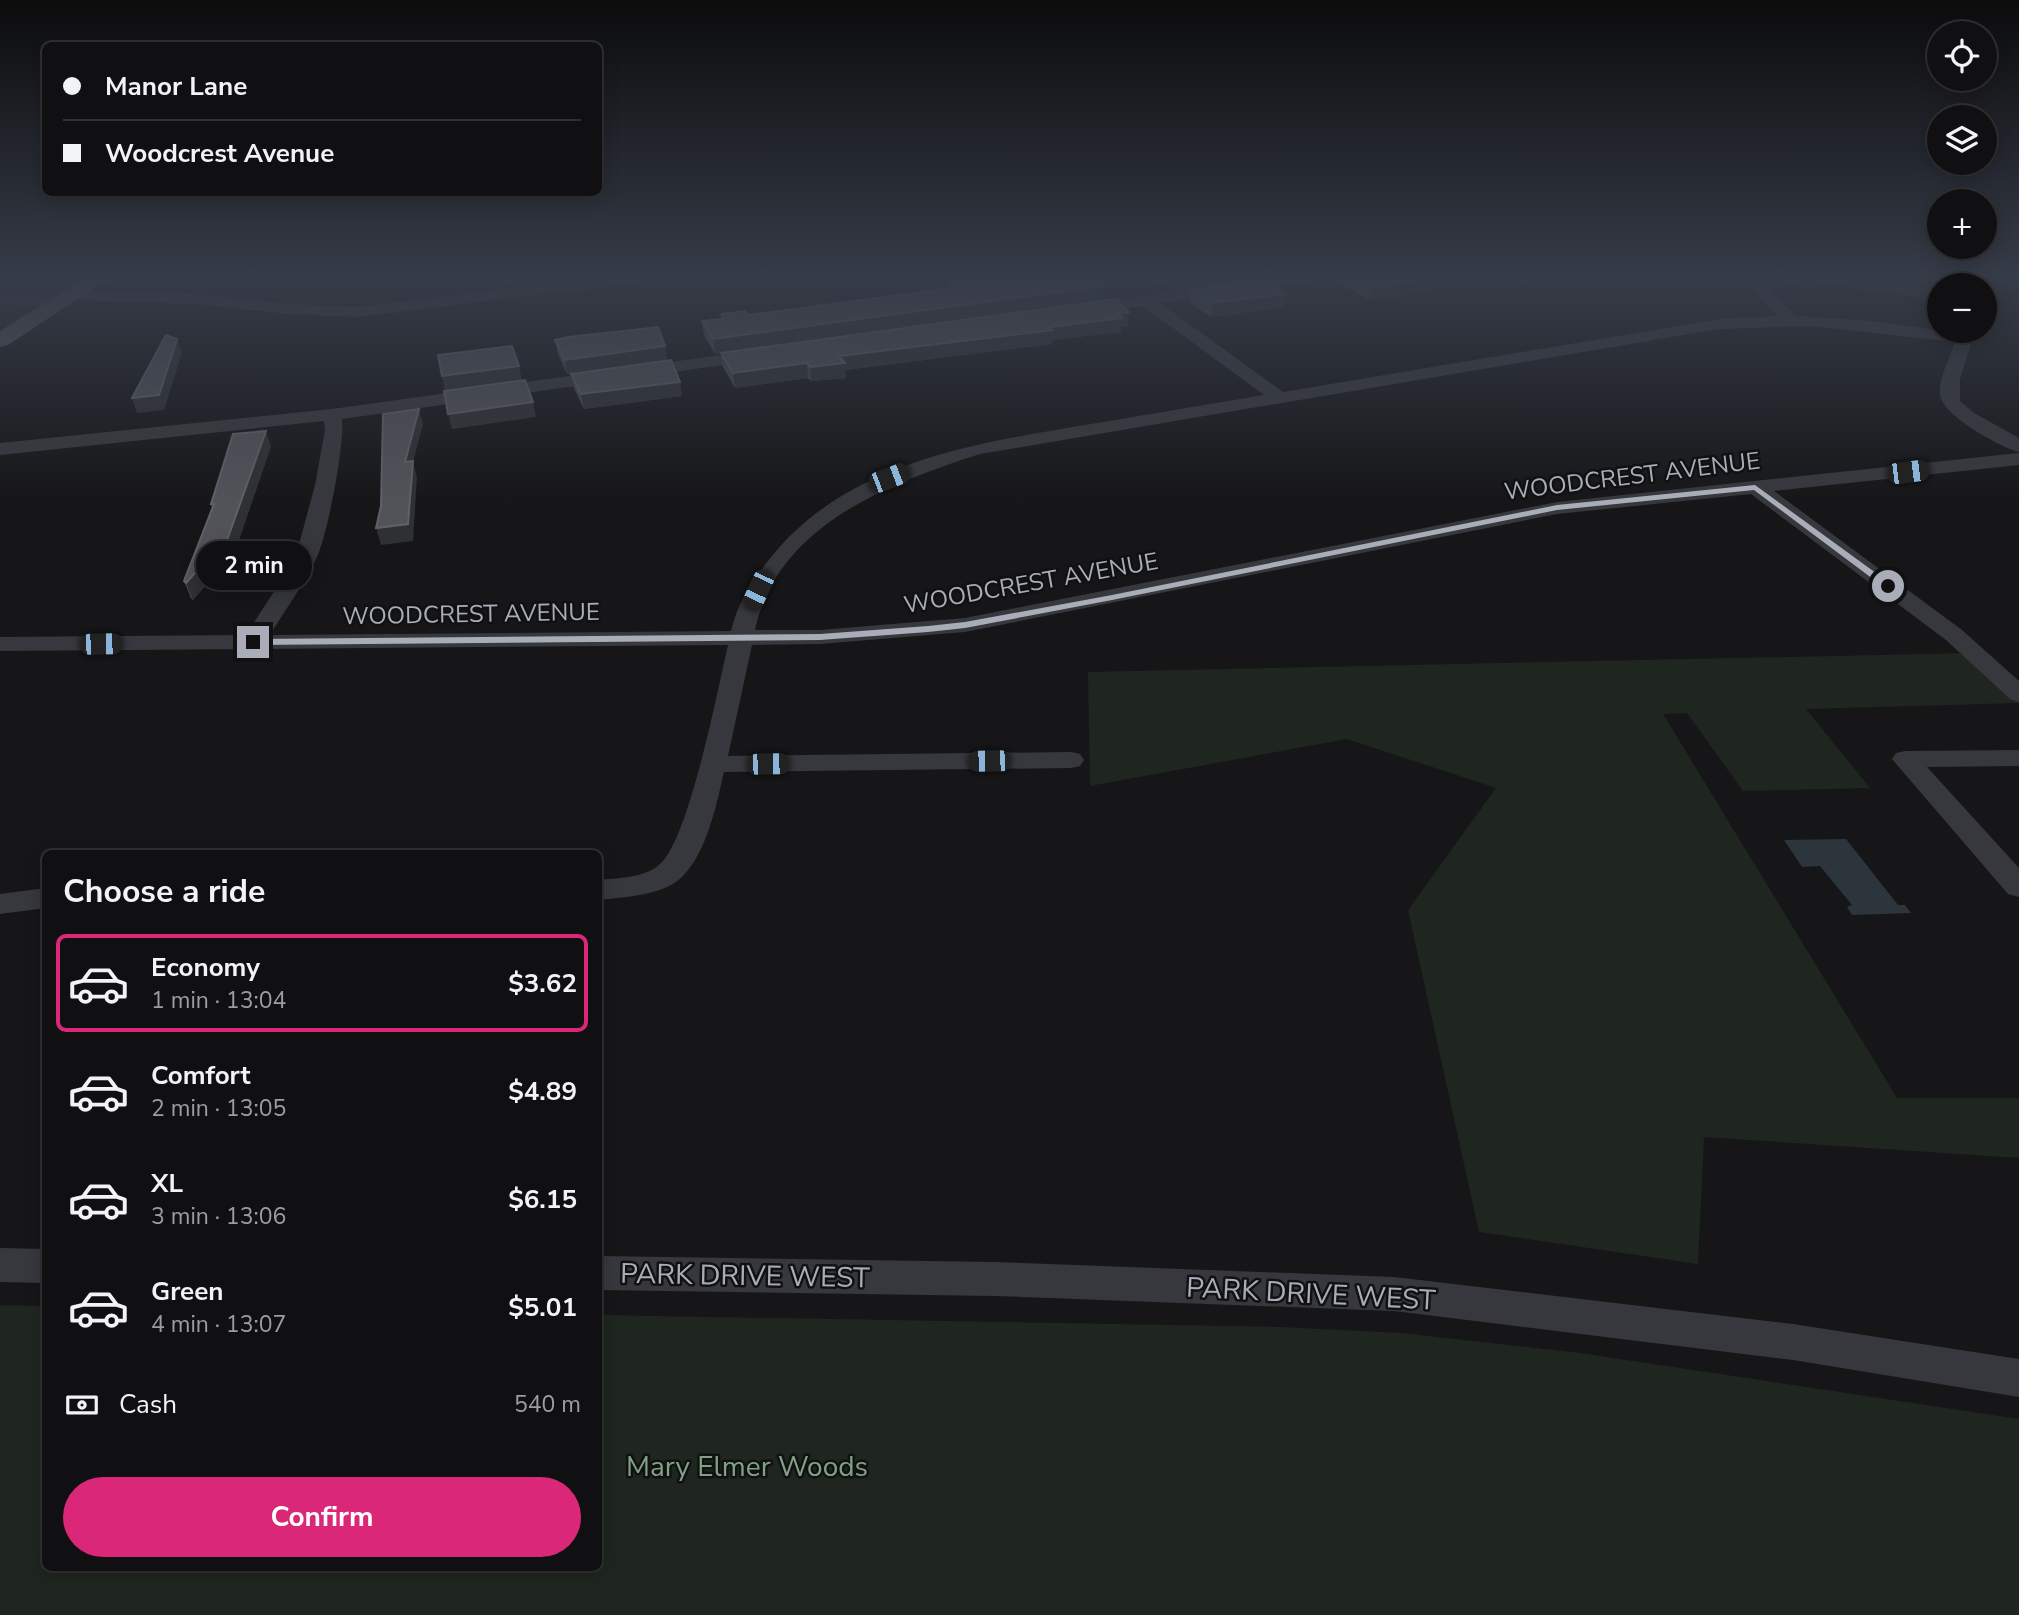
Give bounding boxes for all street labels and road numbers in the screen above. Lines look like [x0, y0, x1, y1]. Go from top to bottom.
street label: WOODCREST AVENUE [1502, 444, 1762, 508]
street label: WOODCREST AVENUE [901, 545, 1161, 621]
street label: WOODCREST AVENUE [342, 596, 600, 632]
street label: PARK DRIVE WEST [620, 1255, 870, 1297]
street label: PARK DRIVE WEST [1185, 1268, 1437, 1320]

